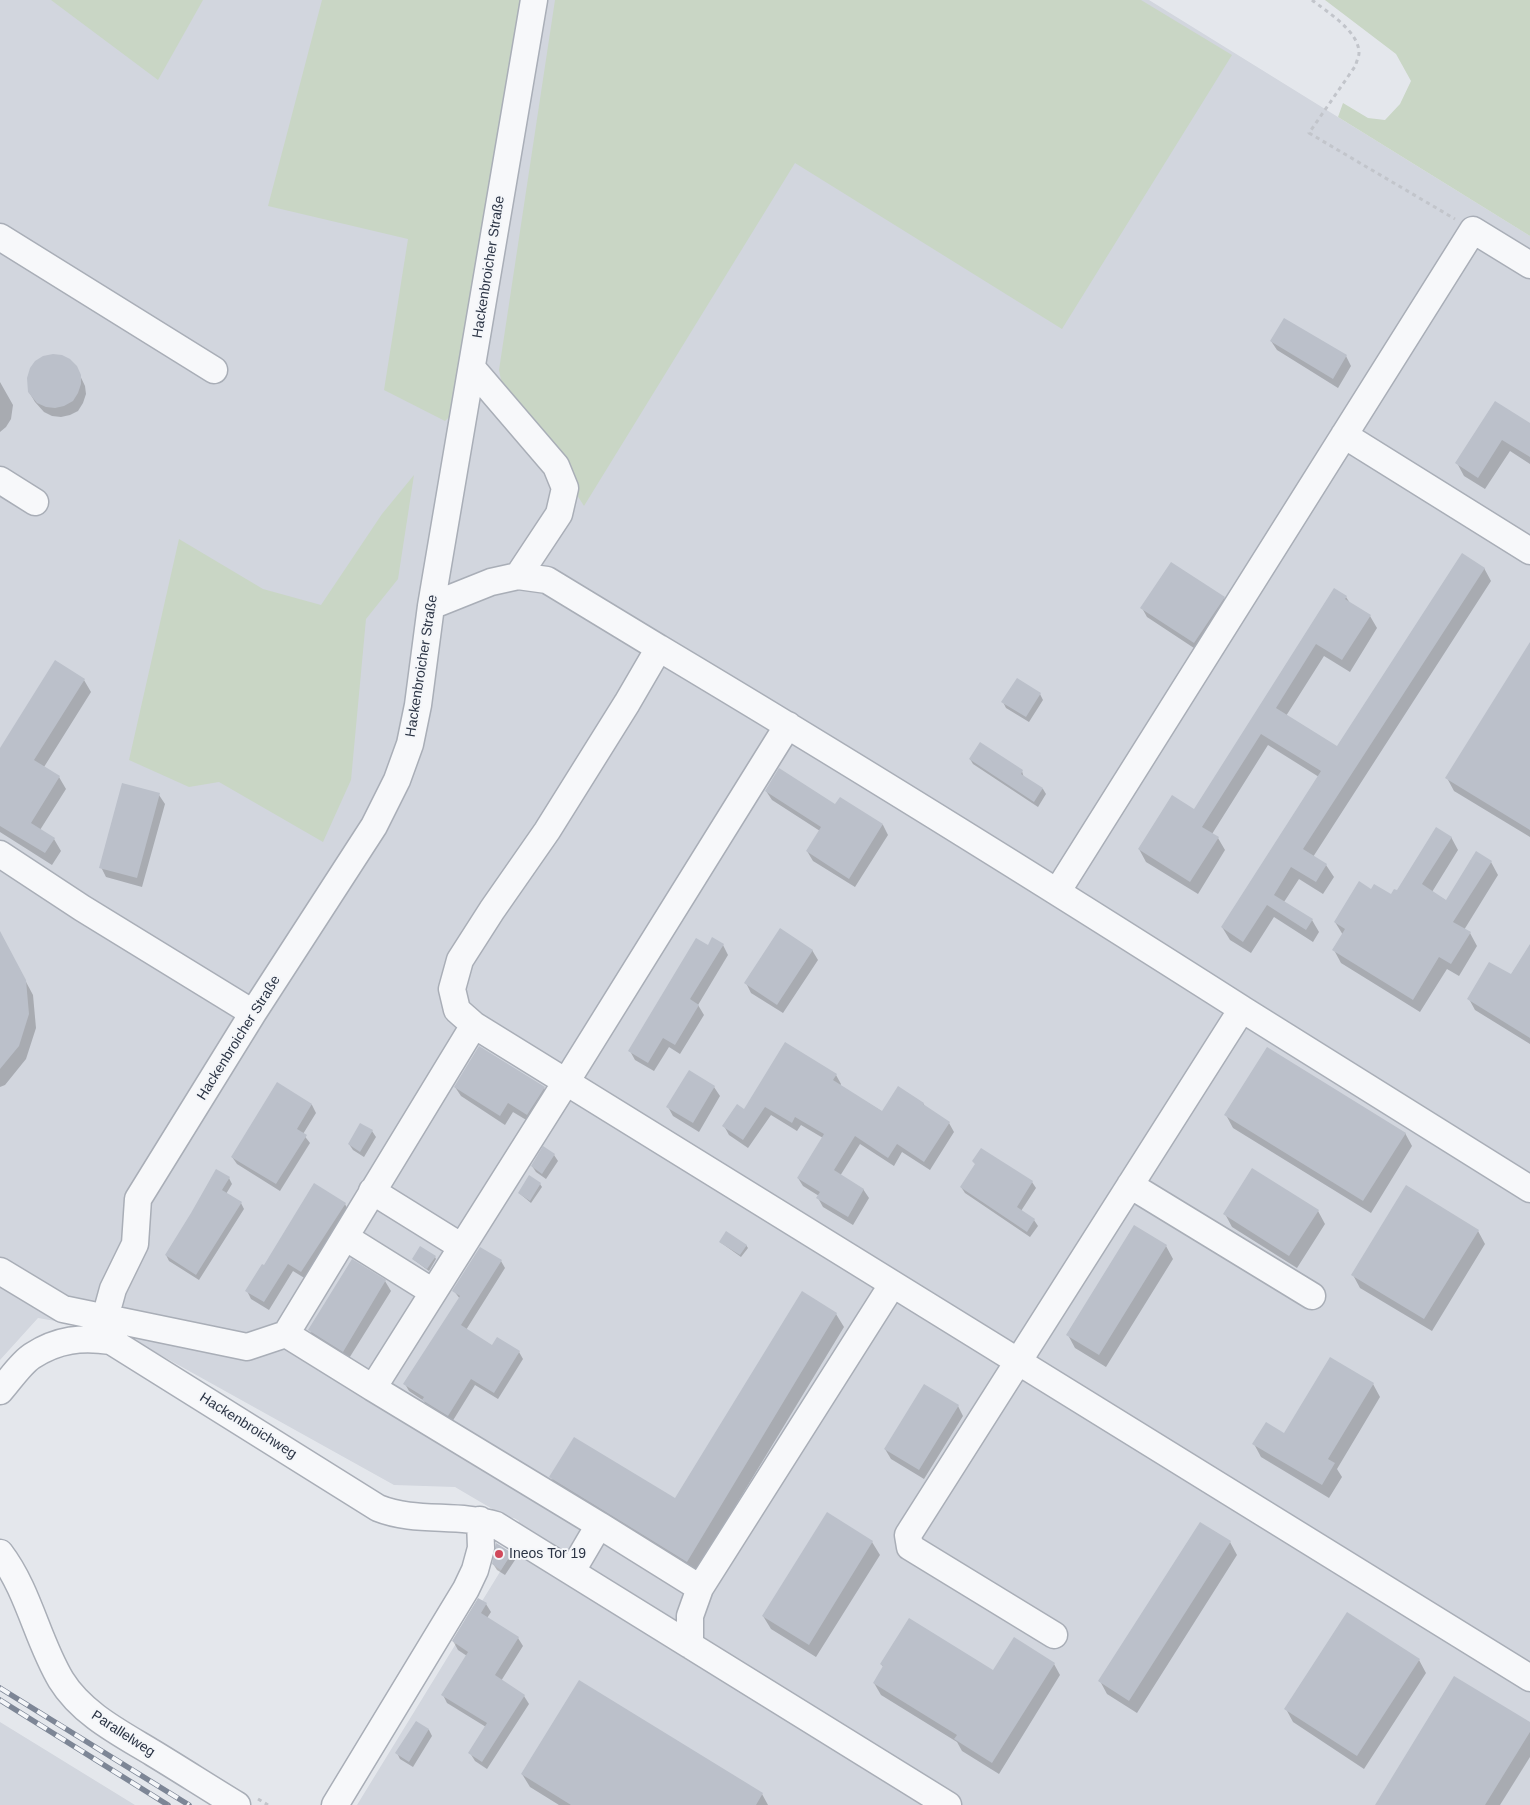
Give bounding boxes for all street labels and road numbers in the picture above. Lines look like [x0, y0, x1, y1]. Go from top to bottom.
street label: Hackenbroicher Straße [469, 195, 509, 339]
street label: Hackenbroicher Straße [402, 594, 442, 738]
street label: Hackenbroicher Straße [194, 973, 284, 1103]
street label: Hackenbroichweg [196, 1389, 300, 1463]
street label: Parallelweg [88, 1707, 158, 1761]

